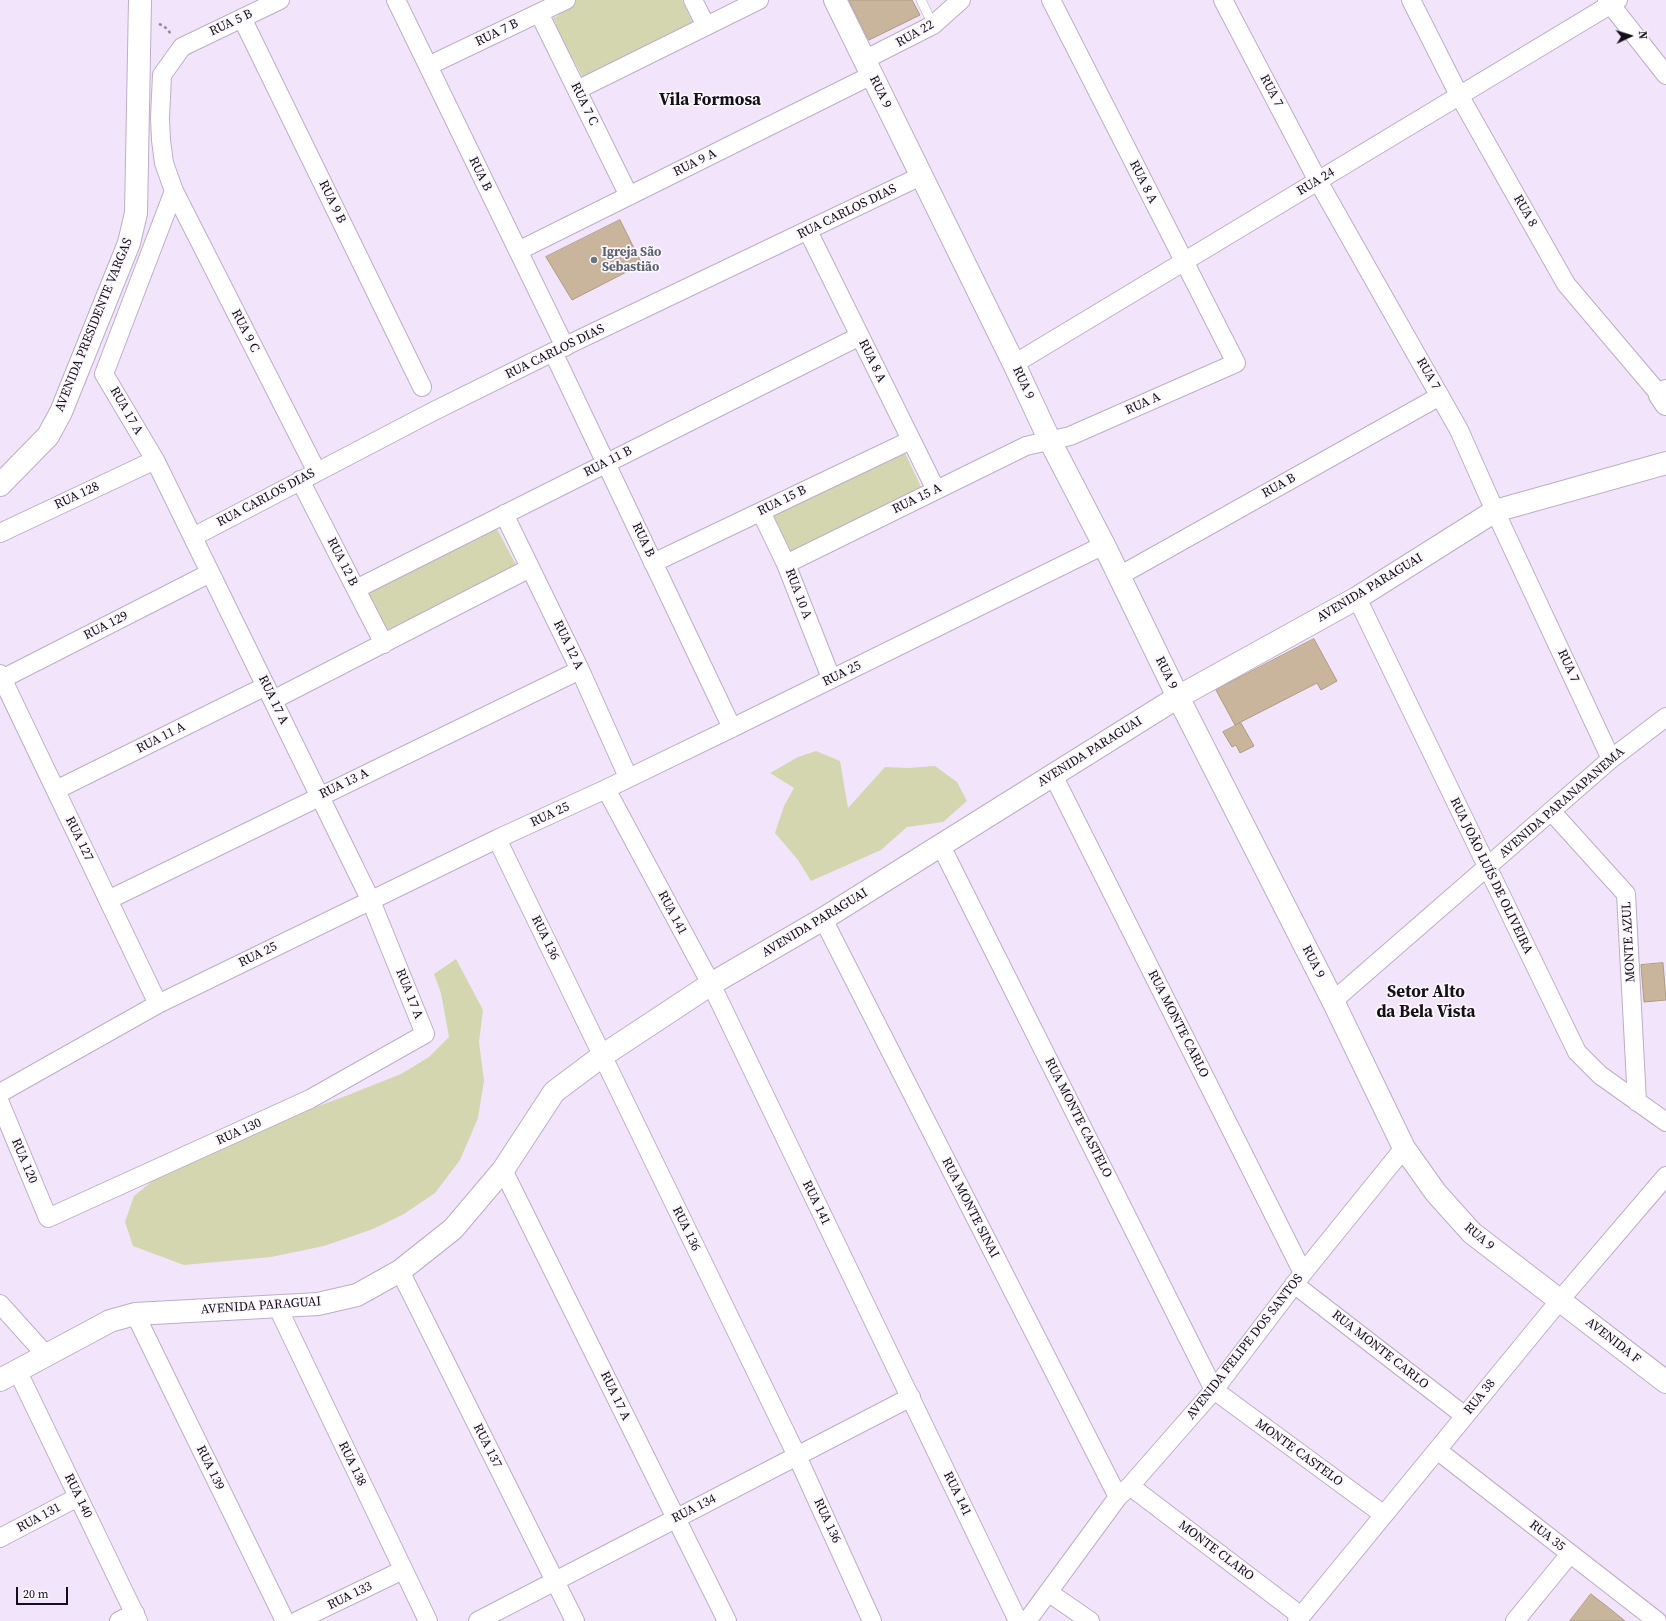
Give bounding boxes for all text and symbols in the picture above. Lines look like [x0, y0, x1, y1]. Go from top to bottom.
street label: RUA 5 B [207, 6, 255, 40]
street label: RUA 7 B [473, 16, 521, 50]
north arrow [1610, 16, 1650, 56]
street label: RUA 22 [893, 17, 937, 51]
text: N [1635, 31, 1650, 40]
street label: RUA 7 [1256, 72, 1286, 110]
street label: RUA 9 [865, 73, 895, 111]
street label: RUA 7 C [567, 80, 601, 128]
district label: Vila Formosa [659, 91, 761, 111]
street label: RUA 9 A [671, 146, 719, 180]
street label: RUA B [465, 154, 495, 194]
street label: RUA 8 A [1126, 158, 1160, 206]
street label: RUA 24 [1294, 165, 1338, 199]
street label: RUA 9 B [315, 178, 349, 226]
street label: RUA CARLOS DIAS [795, 181, 899, 243]
street label: RUA 8 [1510, 192, 1540, 230]
street label: AVENIDA PRESIDENTE VARGAS [52, 236, 136, 414]
place label: Igreja São Sebastião [602, 245, 661, 276]
marker: Igreja São Sebastião [589, 255, 599, 265]
street label: RUA 9 C [228, 307, 262, 355]
street label: RUA CARLOS DIAS [503, 321, 607, 383]
street label: RUA 8 A [855, 337, 889, 385]
street label: RUA 7 [1413, 355, 1443, 393]
street label: RUA 9 [1009, 364, 1037, 402]
street label: RUA 17 A [106, 384, 146, 438]
street label: RUA A [1123, 389, 1163, 419]
street label: RUA 11 B [581, 443, 635, 481]
street label: RUA CARLOS DIAS [214, 466, 318, 530]
street label: RUA B [1259, 470, 1299, 502]
street label: RUA 128 [52, 479, 102, 513]
street label: RUA 15 A [890, 480, 944, 518]
street label: RUA 15 B [755, 483, 809, 519]
street label: RUA B [628, 520, 658, 560]
street label: RUA 12 B [323, 535, 361, 589]
street label: AVENIDA PARAGUAI [1314, 550, 1426, 626]
street label: RUA 10 A [781, 567, 815, 621]
street label: RUA 129 [81, 608, 131, 644]
street label: RUA 12 A [549, 618, 587, 672]
street label: RUA 7 [1554, 647, 1582, 685]
street label: RUA 9 [1151, 654, 1181, 692]
street label: RUA 25 [820, 658, 864, 690]
street label: RUA 17 A [254, 673, 292, 727]
street label: AVENIDA PARAGUAI [1035, 713, 1145, 791]
street label: RUA 11 A [134, 719, 188, 757]
street label: AVENIDA PARANAPANEMA [1496, 744, 1628, 862]
street label: RUA 13 A [317, 765, 371, 803]
street label: RUA JOÃO LUÍS DE OLIVEIRA [1446, 795, 1536, 957]
street label: RUA 25 [528, 799, 572, 831]
street label: RUA 127 [62, 814, 96, 864]
street label: AVENIDA PARAGUAI [759, 885, 871, 961]
street label: RUA 141 [654, 888, 690, 938]
street label: MONTE AZUL [1619, 901, 1639, 983]
street label: RUA 136 [528, 913, 562, 963]
street label: RUA 25 [236, 939, 280, 971]
street label: RUA 9 [1298, 943, 1328, 981]
street label: RUA 17 A [392, 967, 426, 1021]
street label: RUA MONTE CARLO [1144, 968, 1212, 1080]
district label: Setor Alto da Bela Vista [1376, 983, 1476, 1023]
street label: RUA MONTE CASTELO [1041, 1055, 1115, 1181]
street label: RUA 130 [214, 1115, 264, 1149]
street label: RUA 120 [8, 1136, 40, 1186]
street label: RUA MONTE SINAI [938, 1155, 1002, 1261]
street label: RUA 141 [799, 1178, 833, 1228]
street label: RUA 136 [669, 1204, 703, 1254]
street label: RUA 9 [1461, 1220, 1497, 1254]
street label: AVENIDA FELIPE DOS SANTOS [1183, 1271, 1307, 1423]
street label: AVENIDA PARAGUAI [200, 1294, 322, 1318]
street label: RUA MONTE CARLO [1328, 1307, 1432, 1393]
street label: AVENIDA F [1582, 1315, 1644, 1367]
street label: RUA 17 A [596, 1369, 634, 1423]
street label: RUA 38 [1461, 1376, 1499, 1418]
street label: MONTE CASTELO [1252, 1416, 1346, 1490]
street label: RUA 137 [469, 1421, 505, 1471]
street label: RUA 138 [335, 1439, 369, 1489]
street label: RUA 139 [193, 1443, 227, 1493]
street label: RUA 141 [940, 1469, 974, 1519]
street label: RUA 140 [61, 1471, 95, 1521]
street label: RUA 134 [669, 1491, 719, 1527]
street label: RUA 136 [810, 1496, 844, 1546]
street label: RUA 131 [14, 1500, 64, 1536]
street label: RUA 35 [1526, 1517, 1568, 1555]
street label: MONTE CLARO [1175, 1518, 1257, 1584]
scale bar [18, 1579, 70, 1605]
street label: RUA 133 [325, 1579, 375, 1613]
text: 20 m [23, 1586, 49, 1602]

